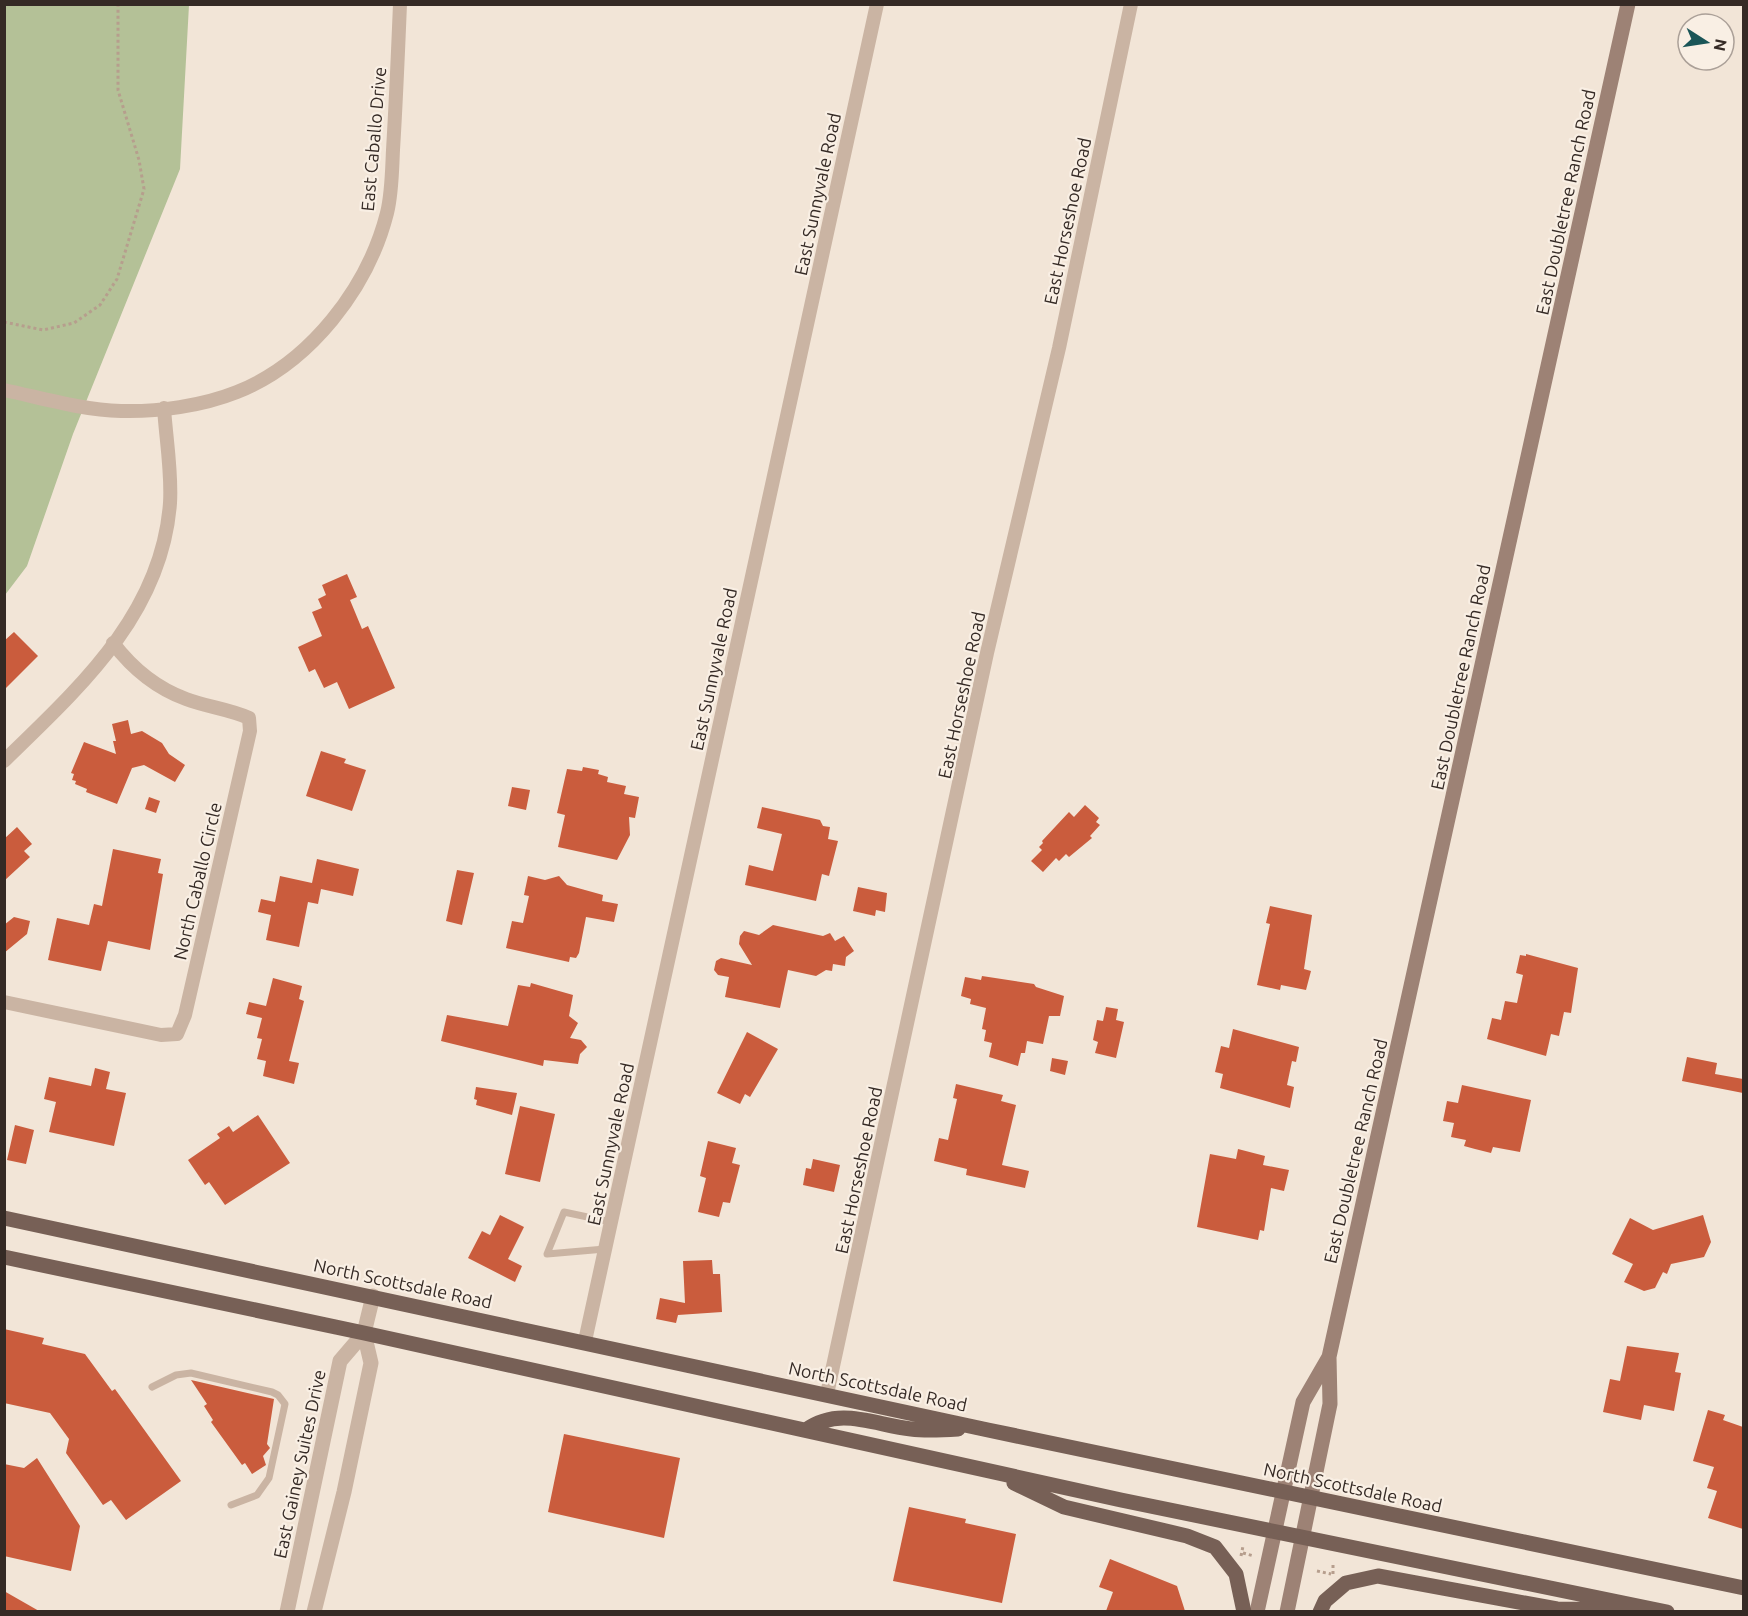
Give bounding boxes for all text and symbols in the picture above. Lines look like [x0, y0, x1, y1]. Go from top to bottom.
north arrow [1676, 12, 1736, 72]
text: N [1711, 37, 1731, 53]
street label: East Caballo Drive [357, 66, 389, 212]
street label: East Doubletree Ranch Road [1531, 87, 1599, 317]
street label: East Sunnyvale Road [790, 111, 844, 277]
street label: East Horseshoe Road [1040, 136, 1094, 306]
street label: East Doubletree Ranch Road [1426, 562, 1494, 792]
street label: East Sunnyvale Road [686, 586, 740, 752]
street label: East Horseshoe Road [934, 610, 988, 780]
street label: North Caballo Circle [169, 800, 225, 962]
street label: East Doubletree Ranch Road [1319, 1037, 1391, 1265]
street label: East Sunnyvale Road [583, 1061, 637, 1227]
street label: East Horseshoe Road [831, 1085, 885, 1255]
street label: North Scottsdale Road [312, 1254, 494, 1312]
street label: North Scottsdale Road [787, 1357, 969, 1415]
street label: East Gainey Suites Drive [269, 1368, 329, 1560]
street label: North Scottsdale Road [1262, 1458, 1444, 1516]

